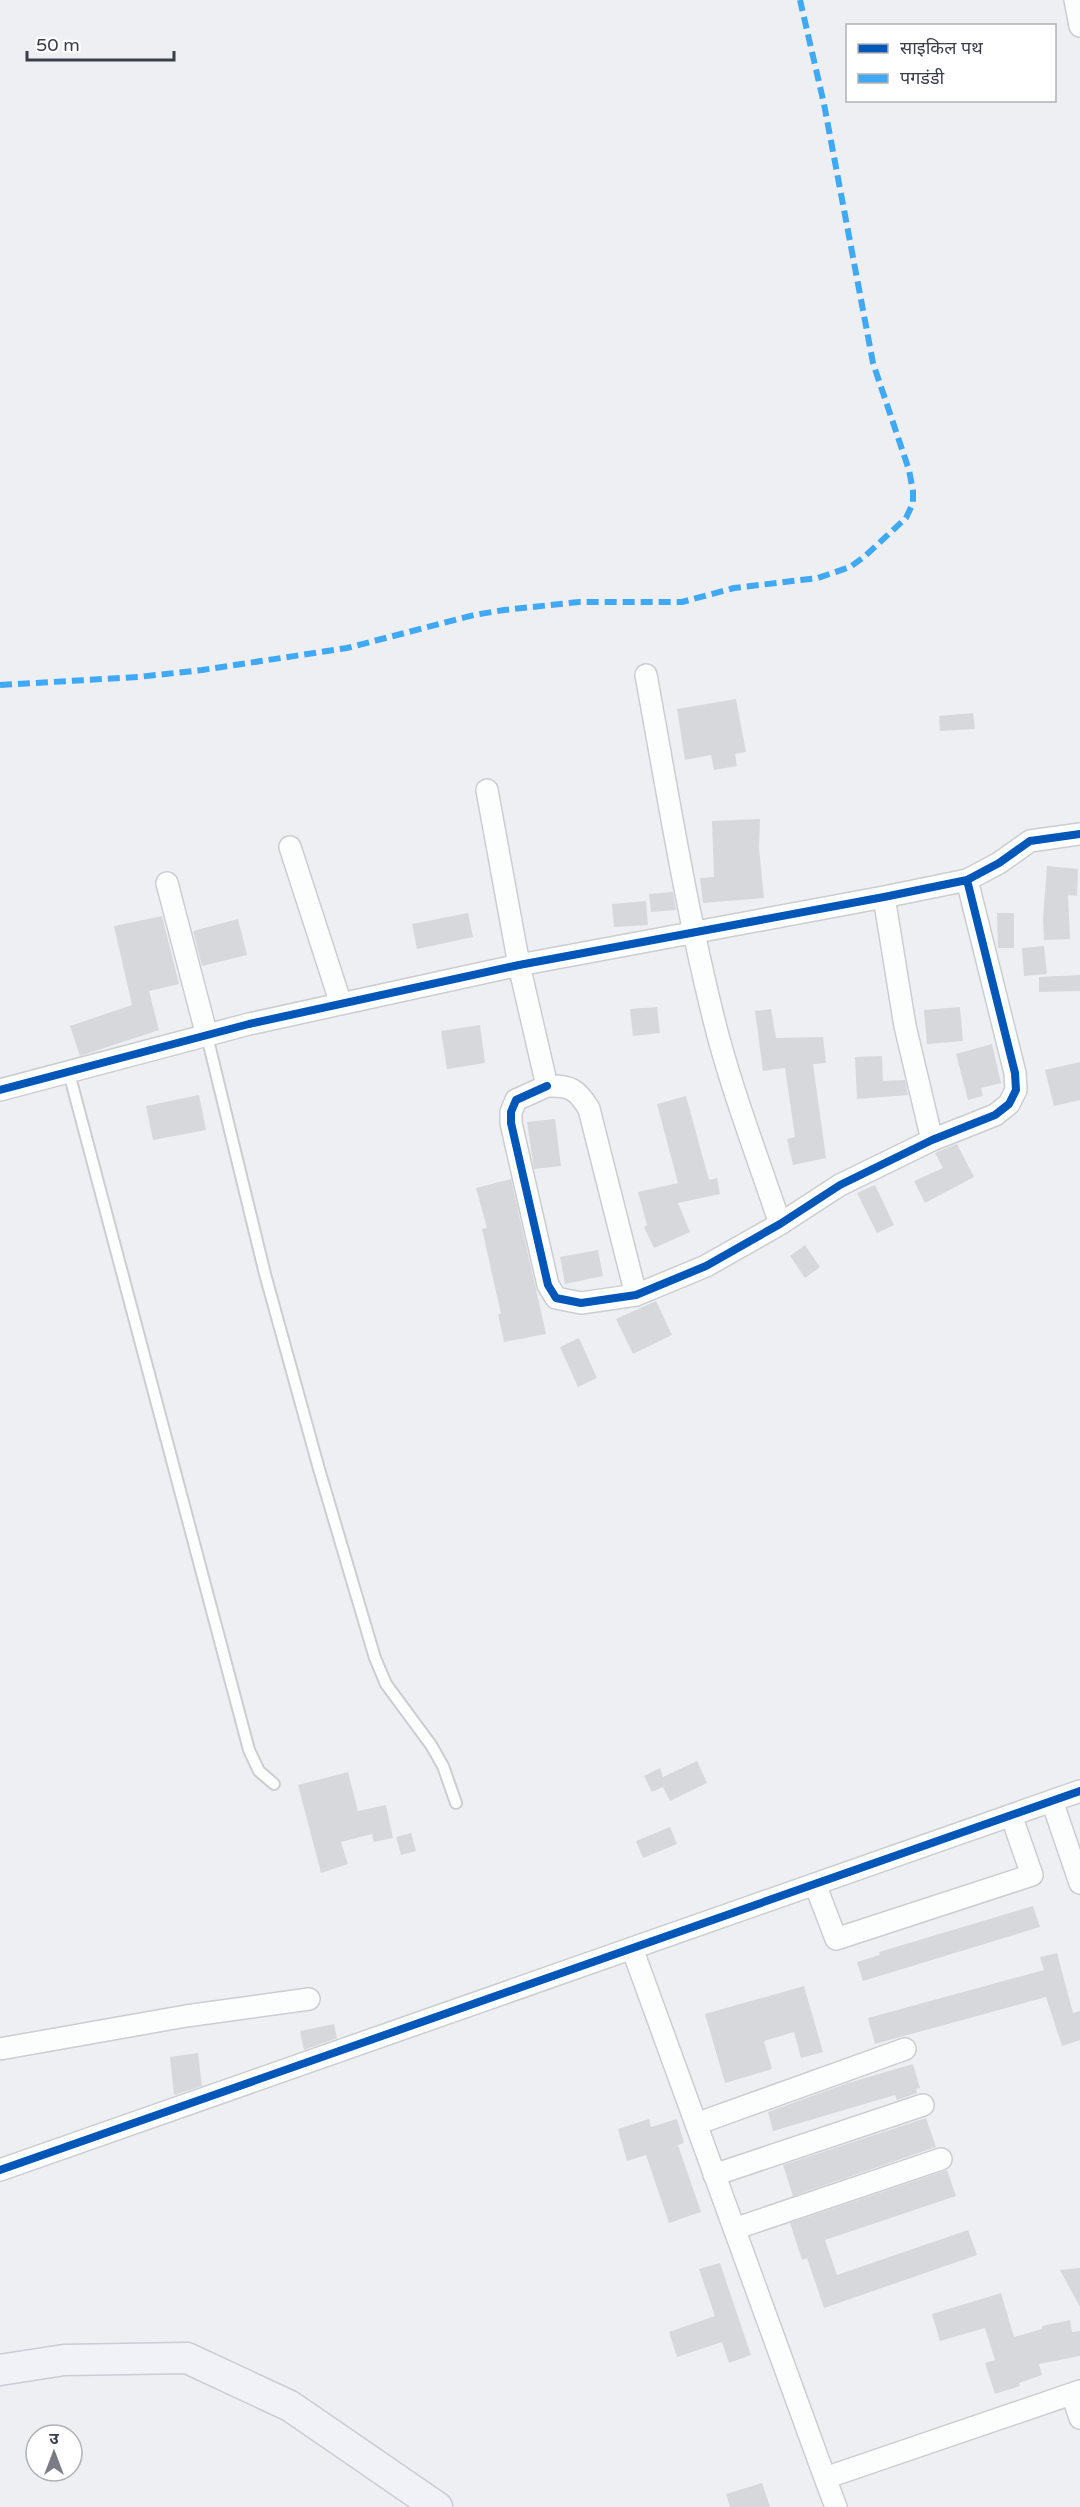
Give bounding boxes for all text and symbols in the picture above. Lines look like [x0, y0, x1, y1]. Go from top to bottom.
scale bar [27, 24, 174, 62]
legend [846, 24, 1056, 102]
text: 50 m [36, 34, 80, 56]
text: साइकिल पथ [900, 37, 983, 59]
text: पगडंडी [900, 67, 945, 89]
north arrow [24, 2423, 84, 2483]
text: उ [49, 2429, 59, 2449]

